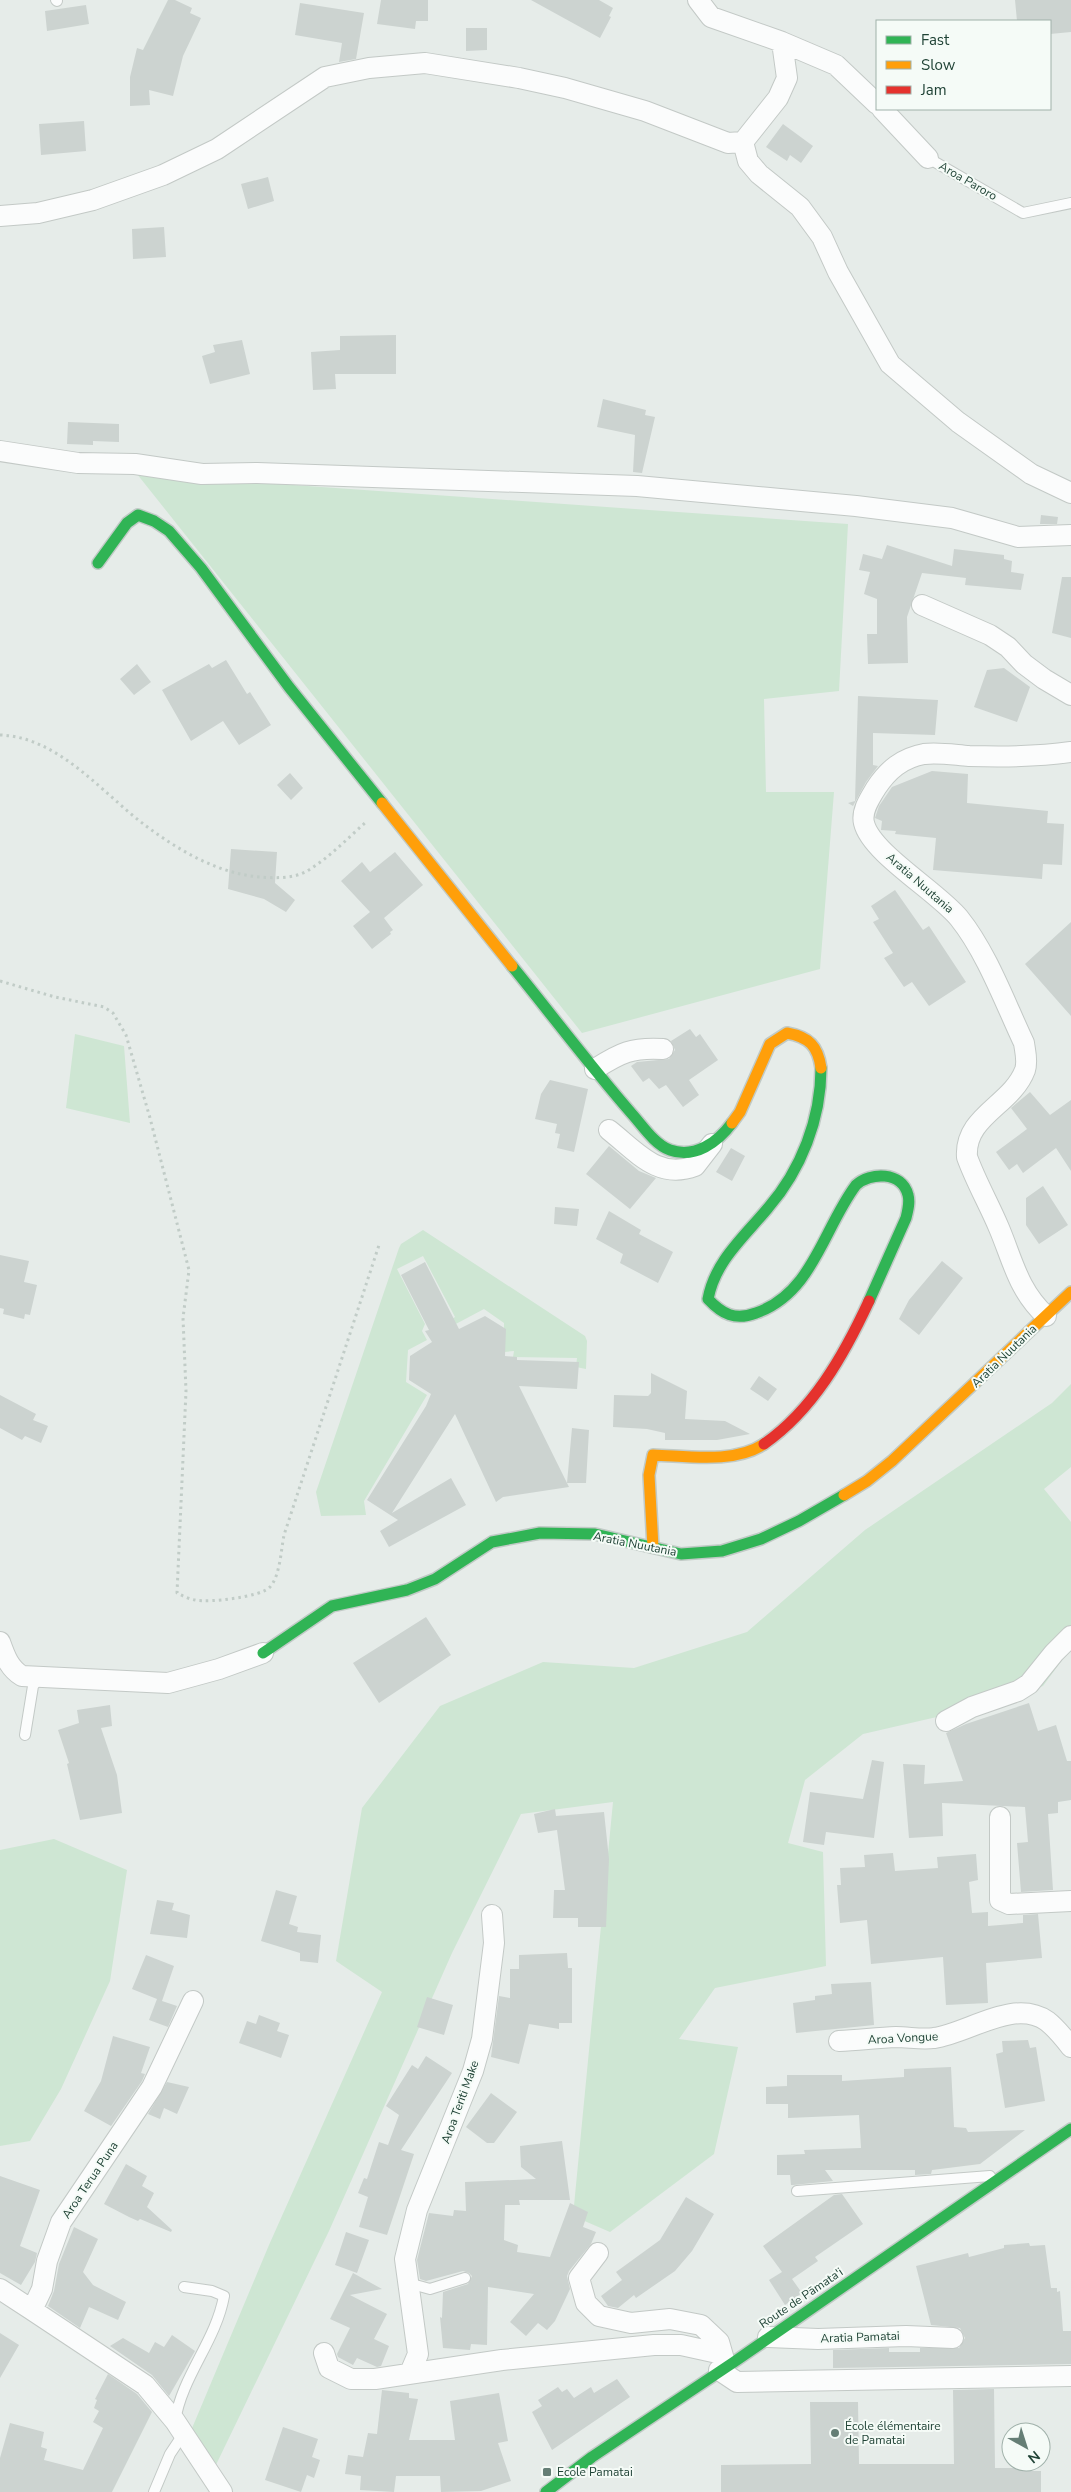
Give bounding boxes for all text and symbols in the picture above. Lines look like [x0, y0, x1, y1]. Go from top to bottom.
legend [876, 20, 1051, 110]
text: Fast [921, 30, 950, 50]
text: Slow [921, 55, 956, 75]
text: Jam [920, 80, 947, 100]
street label: Aroa Paroro [936, 158, 1000, 204]
street label: Aratia Nuutania [883, 849, 957, 917]
street label: Aratia Nuutania [968, 1321, 1040, 1391]
street label: Aratia Nuutania [592, 1528, 678, 1560]
street label: Aroa Vongue [867, 2028, 939, 2048]
street label: Aroa Teriti Make [437, 2058, 483, 2146]
street label: Aroa Terua Puna [58, 2138, 122, 2222]
street label: Route de Pāmata'i [756, 2264, 846, 2332]
street label: Aratia Pamatai [820, 2328, 900, 2346]
place label: École élémentaire de Pamatai [845, 2418, 941, 2448]
north arrow [1001, 2422, 1051, 2472]
marker: École élémentaire de Pamatai [829, 2427, 841, 2439]
text: N [1024, 2446, 1044, 2467]
place label: Ecole Pamatai [557, 2464, 633, 2480]
marker: Ecole Pamatai [541, 2466, 553, 2478]

